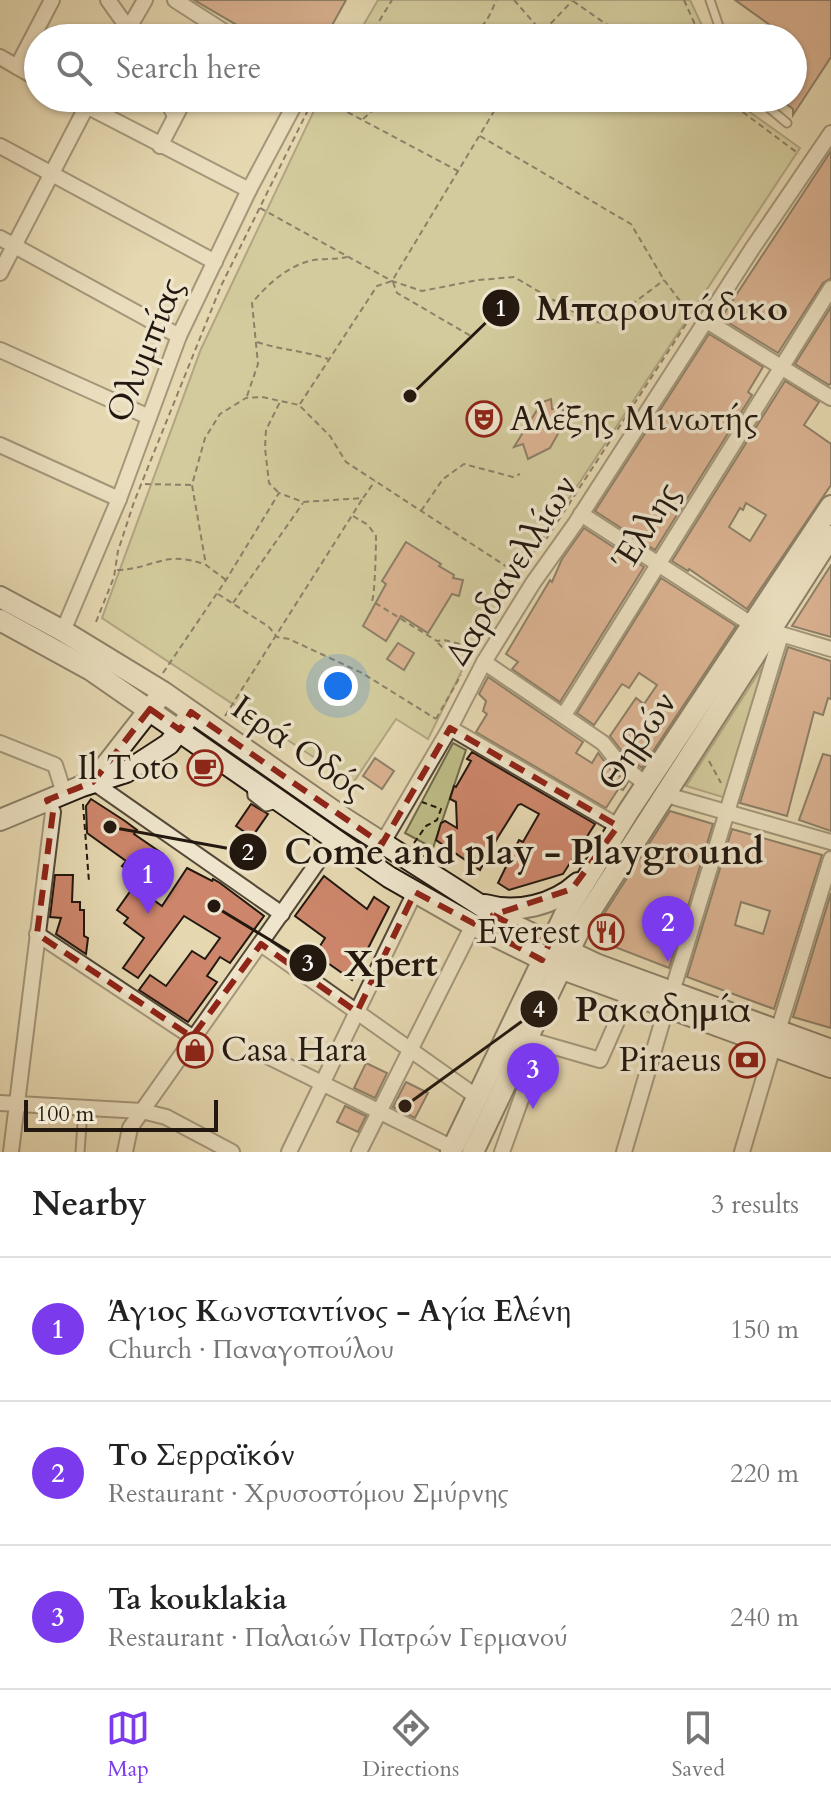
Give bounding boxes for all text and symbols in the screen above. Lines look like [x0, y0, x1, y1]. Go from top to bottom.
search box [24, 24, 807, 112]
icon: search [52, 46, 96, 90]
text: Search here [116, 48, 261, 89]
street label: Ολυμπίας [95, 271, 195, 429]
callout: Μπαρουτάδικο [481, 278, 804, 338]
text: Μπαρουτάδικο [536, 284, 788, 333]
text: 1 [495, 292, 507, 325]
place label: Αλέξης Μινωτής [510, 396, 758, 442]
theatre icon: Αλέξης Μινωτής [465, 400, 503, 438]
street label: Δαρδανελλίων [434, 466, 588, 674]
street label: Έλλης [601, 473, 691, 579]
your location [318, 666, 358, 706]
street label: Θηβών [587, 682, 687, 800]
street label: Ιερά Οδός [222, 685, 376, 811]
place label: Il Toto [77, 745, 179, 791]
cafe icon: Il Toto [186, 749, 224, 787]
callout: Come and play - Playground [228, 822, 780, 882]
text: Come and play - Playground [284, 828, 764, 877]
text: 2 [242, 836, 254, 869]
pin: 1 [122, 848, 174, 914]
pin: 2 [642, 896, 694, 962]
place label: Everest [476, 909, 580, 955]
restaurant icon: Everest [587, 913, 625, 951]
callout: Xpert [288, 933, 453, 993]
text: Xpert [344, 940, 438, 989]
text: 3 [302, 947, 314, 980]
callout: Ρακαδημία [519, 979, 767, 1039]
text: Ρακαδημία [575, 985, 751, 1034]
text: 4 [533, 993, 545, 1026]
place label: Casa Hara [221, 1027, 367, 1073]
shop icon: Casa Hara [176, 1031, 214, 1069]
place label: Piraeus [619, 1037, 721, 1083]
bank icon: Piraeus [728, 1041, 766, 1079]
pin: 3 [507, 1043, 559, 1109]
scale bar [24, 1096, 218, 1132]
text: 100 m [36, 1099, 94, 1129]
text: Nearby [32, 1181, 147, 1227]
text: 3 results [711, 1187, 799, 1222]
text: Άγιος Κωνσταντίνος - Αγία Ελένη [108, 1291, 571, 1332]
text: 1 [51, 1312, 65, 1347]
text: 150 m [730, 1312, 799, 1347]
text: Church · Παναγοπούλου [108, 1332, 394, 1367]
text: Το Σερραϊκόν [108, 1435, 295, 1476]
text: 2 [51, 1456, 65, 1491]
text: 220 m [730, 1456, 799, 1491]
text: Restaurant · Χρυσοστόμου Σμύρνης [108, 1476, 509, 1511]
text: Ta kouklakia [108, 1579, 287, 1620]
text: 3 [51, 1600, 65, 1635]
text: 240 m [730, 1600, 799, 1635]
text: Restaurant · Παλαιών Πατρών Γερμανού [108, 1620, 568, 1655]
tab: Map [106, 1706, 150, 1784]
tab: Directions [362, 1706, 459, 1784]
tab: Saved [672, 1706, 725, 1784]

